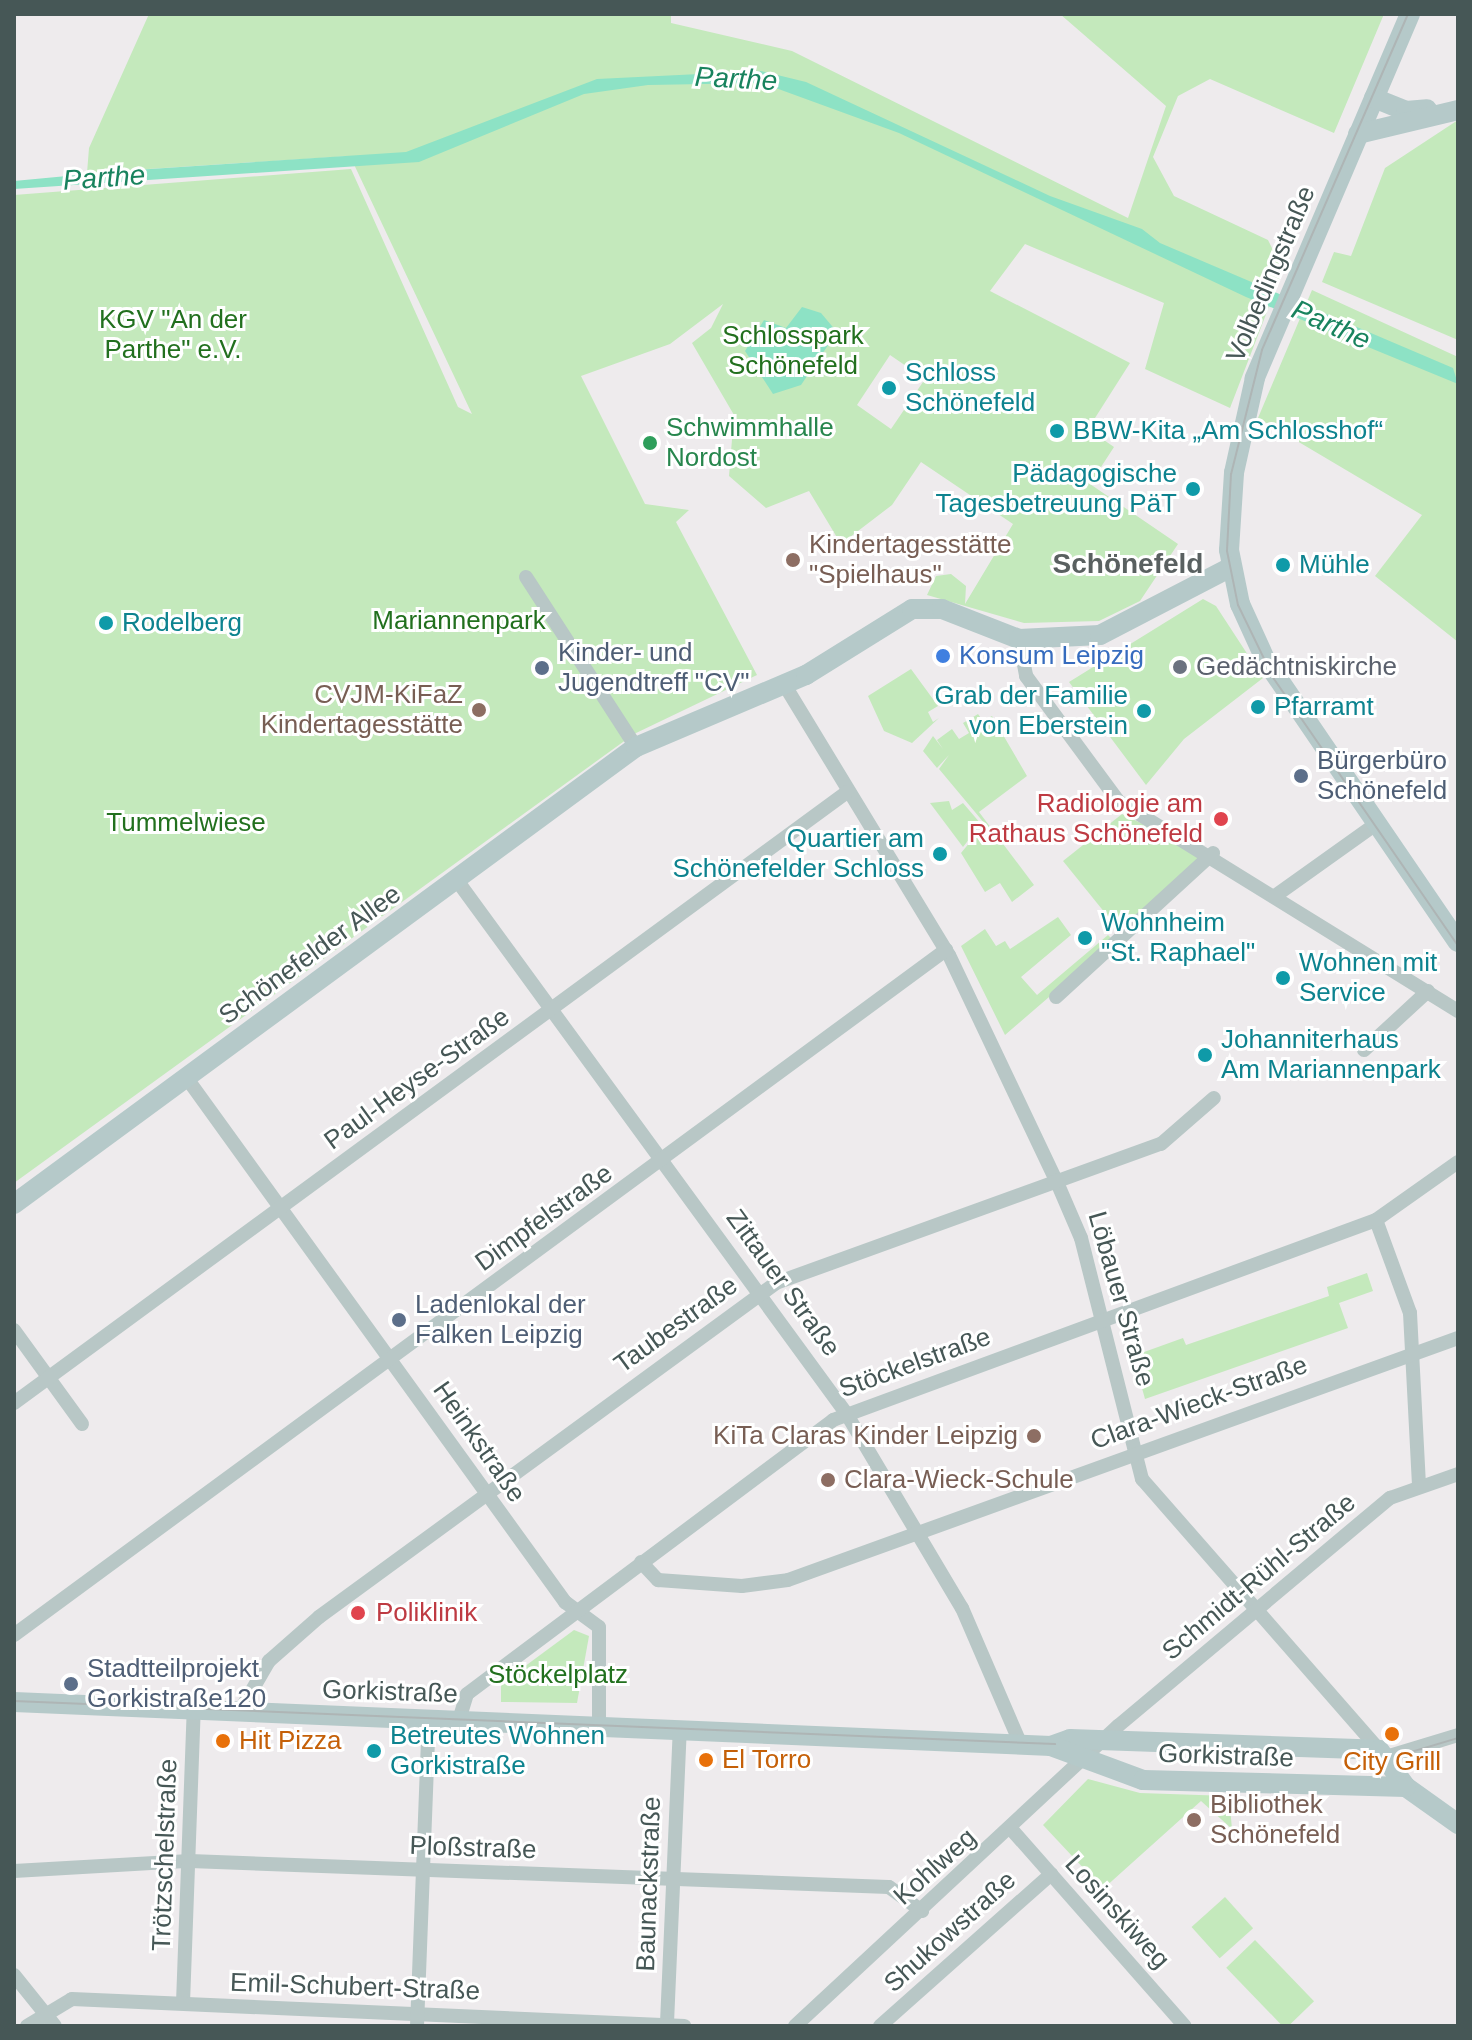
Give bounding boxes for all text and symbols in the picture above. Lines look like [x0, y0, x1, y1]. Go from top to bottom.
water label: Parthe [694, 60, 778, 98]
water label: Parthe [62, 158, 146, 198]
street label: Volbedingstraße [1220, 181, 1322, 367]
water label: Parthe [1286, 293, 1376, 357]
park label: KGV "An der Parthe" e.V. [99, 304, 247, 366]
park label: Schlosspark Schönefeld [722, 320, 864, 382]
place label: Schloss Schönefeld [905, 357, 1035, 418]
marker: Schloss Schönefeld [880, 379, 898, 397]
place label: Schwimmhalle Nordost [666, 412, 834, 474]
place label: BBW-Kita „Am Schlosshof“ [1073, 415, 1383, 447]
marker: BBW-Kita „Am Schlosshof“ [1048, 422, 1066, 440]
marker: Schwimmhalle Nordost [641, 434, 659, 452]
place label: Pädagogische Tagesbetreuung PäT [936, 458, 1177, 520]
marker: Pädagogische Tagesbetreuung PäT [1184, 480, 1202, 498]
place label: Kindertagesstätte "Spielhaus" [809, 529, 1011, 590]
district label: Schönefeld [1053, 547, 1203, 581]
place label: Mühle [1299, 549, 1370, 581]
marker: Kindertagesstätte "Spielhaus" [784, 551, 802, 569]
marker: Mühle [1274, 556, 1292, 574]
park label: Mariannenpark [372, 605, 546, 637]
place label: Rodelberg [122, 607, 242, 639]
marker: Rodelberg [97, 614, 115, 632]
place label: Kinder- und Jugendtreff "CV" [558, 637, 749, 698]
place label: Konsum Leipzig [959, 640, 1144, 672]
marker: Konsum Leipzig [934, 647, 952, 665]
place label: Gedächtniskirche [1196, 651, 1397, 683]
marker: Gedächtniskirche [1171, 658, 1189, 676]
marker: Kinder- und Jugendtreff "CV" [533, 659, 551, 677]
place label: CVJM-KiFaZ Kindertagesstätte [261, 679, 463, 740]
place label: Grab der Familie von Eberstein [934, 680, 1128, 742]
place label: Pfarramt [1274, 691, 1374, 723]
marker: Pfarramt [1249, 698, 1267, 716]
marker: CVJM-KiFaZ Kindertagesstätte [470, 701, 488, 719]
marker: Grab der Familie von Eberstein [1135, 702, 1153, 720]
place label: Bürgerbüro Schönefeld [1317, 745, 1447, 806]
marker: Bürgerbüro Schönefeld [1292, 767, 1310, 785]
place label: Radiologie am Rathaus Schönefeld [969, 788, 1203, 850]
park label: Tummelwiese [106, 807, 266, 839]
marker: Radiologie am Rathaus Schönefeld [1210, 808, 1232, 830]
place label: Quartier am Schönefelder Schloss [673, 823, 924, 884]
marker: Quartier am Schönefelder Schloss [931, 845, 949, 863]
street label: Schönefelder Allee [213, 878, 407, 1032]
place label: Wohnheim "St. Raphael" [1101, 907, 1255, 968]
marker: Wohnheim "St. Raphael" [1076, 929, 1094, 947]
place label: Wohnen mit Service [1299, 947, 1437, 1008]
marker: Wohnen mit Service [1274, 969, 1292, 987]
street label: Paul-Heyse-Straße [318, 1001, 516, 1157]
place label: Johanniterhaus Am Mariannenpark [1221, 1024, 1441, 1086]
marker: Johanniterhaus Am Mariannenpark [1196, 1046, 1214, 1064]
street label: Dimpfelstraße [469, 1158, 619, 1278]
street label: Zittauer Straße [719, 1204, 847, 1362]
street label: Löbauer Straße [1081, 1208, 1161, 1390]
street label: Taubestraße [608, 1270, 744, 1380]
place label: Ladenlokal der Falken Leipzig [415, 1289, 586, 1350]
marker: Ladenlokal der Falken Leipzig [390, 1311, 408, 1329]
street label: Stöckelstraße [835, 1321, 995, 1405]
street label: Clara-Wieck-Straße [1086, 1349, 1312, 1457]
street label: Heinkstraße [426, 1376, 532, 1508]
place label: KiTa Claras Kinder Leipzig [713, 1420, 1018, 1452]
marker: KiTa Claras Kinder Leipzig [1025, 1427, 1043, 1445]
place label: Clara-Wieck-Schule [844, 1464, 1074, 1496]
marker: Clara-Wieck-Schule [819, 1471, 837, 1489]
street label: Schmidt-Rühl-Straße [1156, 1487, 1362, 1667]
place label: Poliklinik [376, 1597, 477, 1629]
marker: Poliklinik [347, 1602, 369, 1624]
place label: Stadtteilprojekt Gorkistraße120 [87, 1653, 266, 1714]
park label: Stöckelplatz [488, 1659, 628, 1691]
street label: Gorkistraße [322, 1674, 458, 1710]
marker: Stadtteilprojekt Gorkistraße120 [62, 1675, 80, 1693]
place label: Betreutes Wohnen Gorkistraße [390, 1720, 605, 1782]
place label: Hit Pizza [239, 1725, 342, 1757]
marker: City Grill [1383, 1725, 1401, 1743]
marker: Hit Pizza [214, 1732, 232, 1750]
street label: Gorkistraße [1158, 1738, 1294, 1774]
marker: Betreutes Wohnen Gorkistraße [365, 1742, 383, 1760]
place label: El Torro [722, 1744, 812, 1776]
place label: City Grill [1343, 1746, 1441, 1778]
marker: El Torro [697, 1751, 715, 1769]
street label: Trötzschelstraße [146, 1758, 184, 1952]
place label: Bibliothek Schönefeld [1210, 1789, 1340, 1850]
street label: Baunackstraße [630, 1796, 668, 1972]
marker: Bibliothek Schönefeld [1185, 1811, 1203, 1829]
street label: Kohlweg [888, 1822, 982, 1912]
street label: Ploßstraße [409, 1830, 537, 1866]
street label: Losinskiweg [1058, 1849, 1176, 1975]
street label: Shukowstraße [878, 1865, 1022, 1999]
street label: Emil-Schubert-Straße [230, 1967, 480, 2007]

